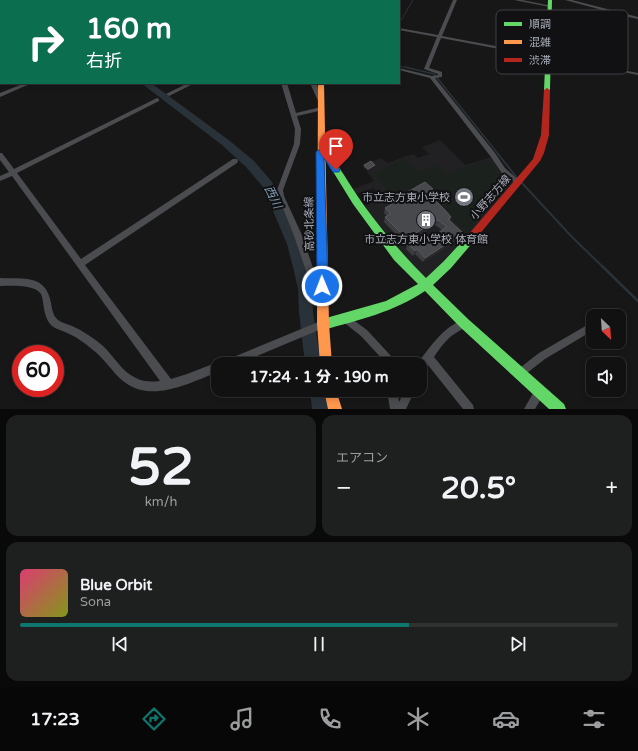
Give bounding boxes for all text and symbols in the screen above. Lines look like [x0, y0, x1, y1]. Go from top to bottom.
legend [496, 10, 628, 74]
text: 160 m [86, 12, 172, 46]
icon: right [20, 16, 72, 68]
text: 順調 [529, 18, 551, 31]
text: 混雑 [529, 36, 551, 49]
text: 右折 [86, 50, 122, 72]
text: 渋滞 [529, 54, 551, 67]
pin [319, 129, 353, 170]
icon: arrive [325, 135, 347, 157]
street label: 小野志方線 [467, 172, 513, 222]
water label: 西川 [261, 183, 285, 213]
sports icon: 市立志方東小学校 [453, 186, 475, 208]
place label: 市立志方東小学校 [362, 191, 450, 204]
street label: 高砂北条線 [303, 196, 316, 252]
building icon: 市立志方東小学校 体育館 [415, 209, 437, 231]
place label: 市立志方東小学校 体育館 [364, 233, 488, 246]
position arrow [301, 265, 343, 307]
north arrow [586, 309, 626, 349]
map controls [586, 309, 626, 397]
speed limit sign: 60 [12, 345, 64, 397]
button: sound [586, 357, 626, 397]
text: 17:24 · 1 分 · 190 m [249, 368, 389, 386]
text: 52 [128, 436, 194, 499]
text: エアコン [336, 450, 388, 466]
text: 20.5° [441, 470, 516, 507]
text: − [336, 475, 352, 501]
text: + [606, 475, 618, 501]
text: km/h [145, 494, 177, 510]
text: Blue Orbit [80, 576, 152, 594]
text: Sona [80, 594, 111, 610]
icon: previous [109, 633, 131, 655]
icon: pause [308, 633, 330, 655]
icon: next [507, 633, 529, 655]
icon: directions [140, 705, 168, 733]
icon: music [228, 705, 256, 733]
icon: phone [316, 705, 344, 733]
icon: climate [404, 705, 432, 733]
icon: car [492, 705, 520, 733]
icon: filters [580, 705, 608, 733]
text: 17:23 [30, 708, 80, 730]

